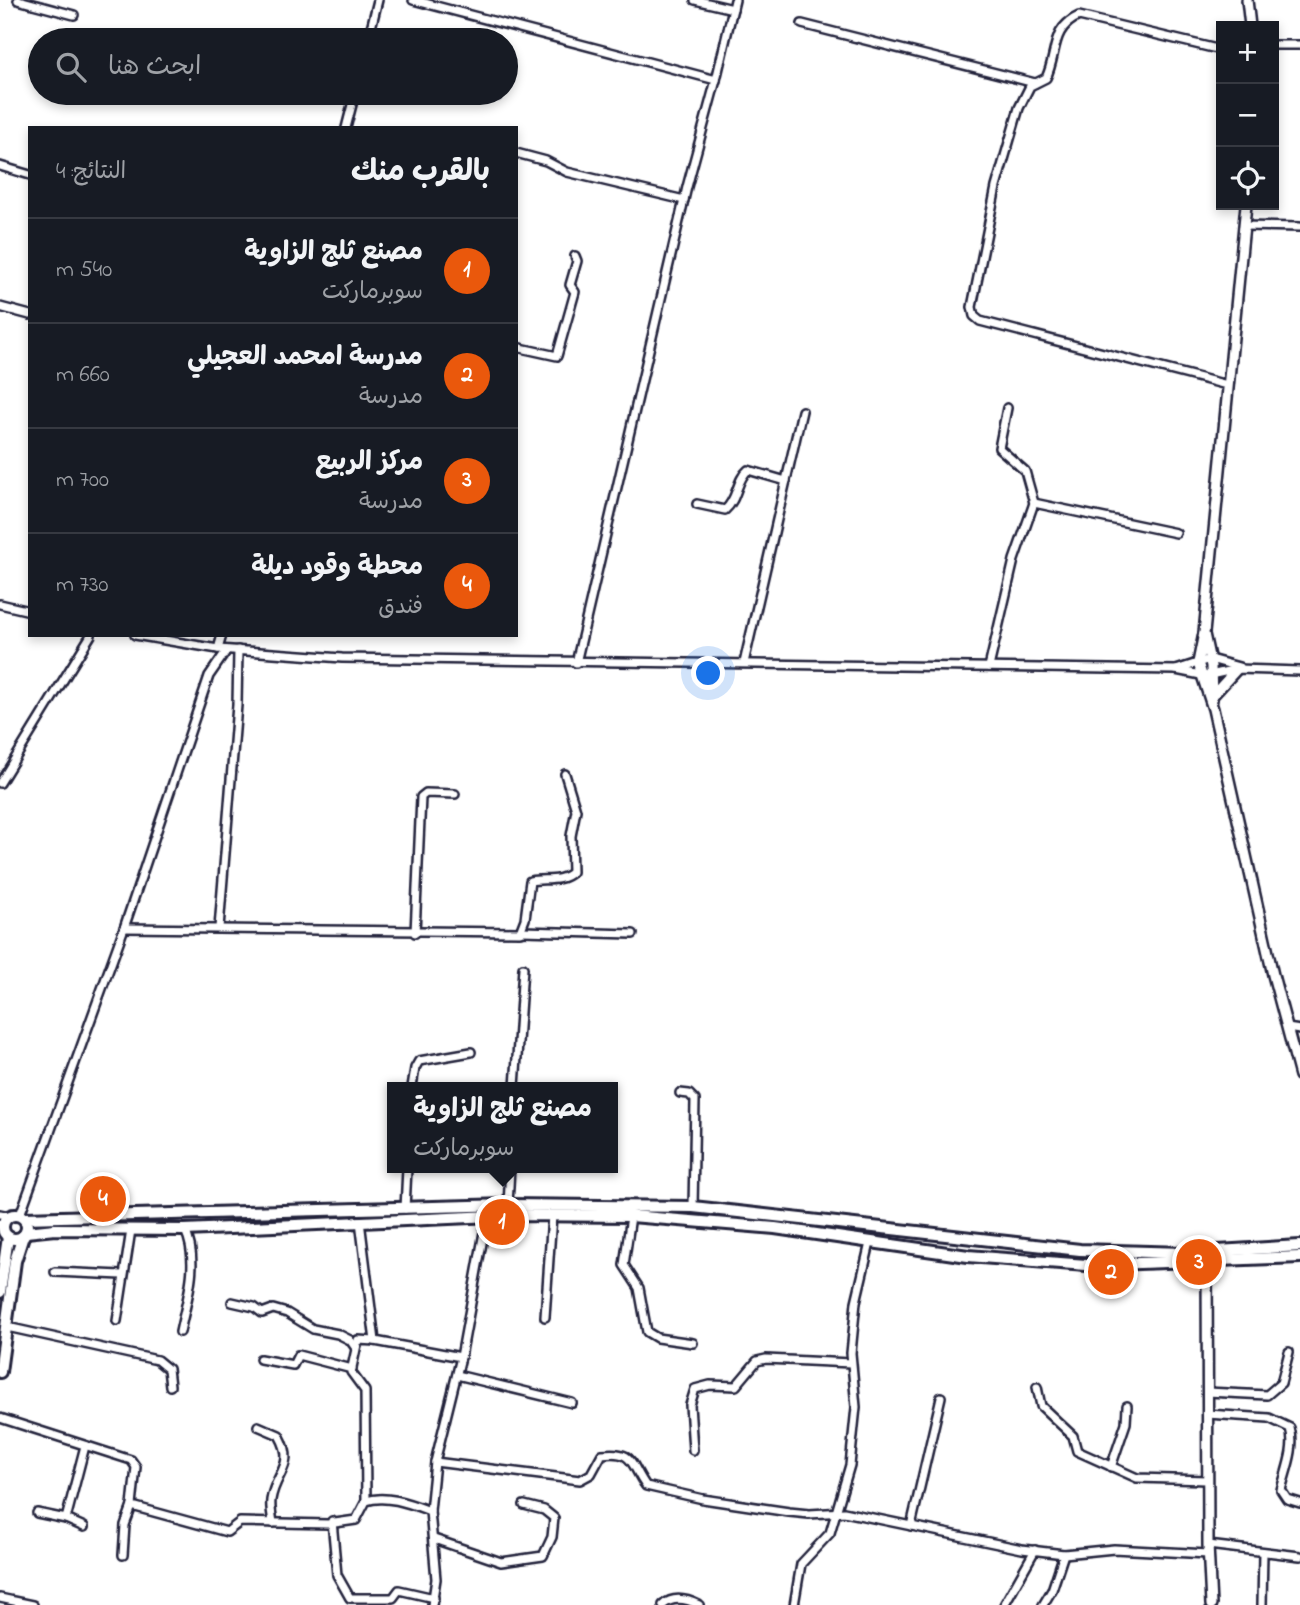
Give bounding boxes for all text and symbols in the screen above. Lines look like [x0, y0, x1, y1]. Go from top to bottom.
map controls [1216, 21, 1279, 210]
button: + [1216, 21, 1279, 84]
search box [28, 28, 518, 105]
icon: search [52, 48, 90, 86]
text: ابحث هنا [108, 49, 201, 87]
button: − [1216, 84, 1279, 147]
button: locate [1216, 147, 1279, 210]
text: بالقرب منك [351, 151, 490, 195]
text: النتائج: 4 [56, 156, 126, 189]
text: مصنع ثلج الزاوية [244, 234, 423, 272]
text: 540 m [56, 254, 112, 287]
text: 1 [463, 254, 471, 287]
text: سوبرماركت [322, 276, 423, 309]
text: مدرسة امحمد العجيلي [187, 339, 423, 377]
text: 660 m [56, 359, 110, 392]
text: 2 [461, 359, 473, 392]
text: مدرسة [359, 381, 423, 414]
text: مركز الربيع [315, 444, 423, 482]
text: 700 m [56, 464, 109, 497]
text: 3 [462, 464, 472, 497]
text: مدرسة [359, 486, 423, 519]
text: محطة وقود ديلة [251, 549, 423, 587]
text: 730 m [56, 569, 109, 602]
text: 4 [462, 569, 472, 602]
text: فندق [378, 591, 423, 624]
your location [691, 656, 725, 690]
popup [387, 1082, 618, 1173]
text: مصنع ثلج الزاوية [413, 1091, 592, 1129]
text: سوبرماركت [413, 1133, 514, 1166]
pin: 4 [80, 1173, 126, 1225]
pin: 1 [479, 1196, 525, 1248]
pin: 3 [1176, 1236, 1222, 1288]
pin: 2 [1088, 1246, 1134, 1298]

